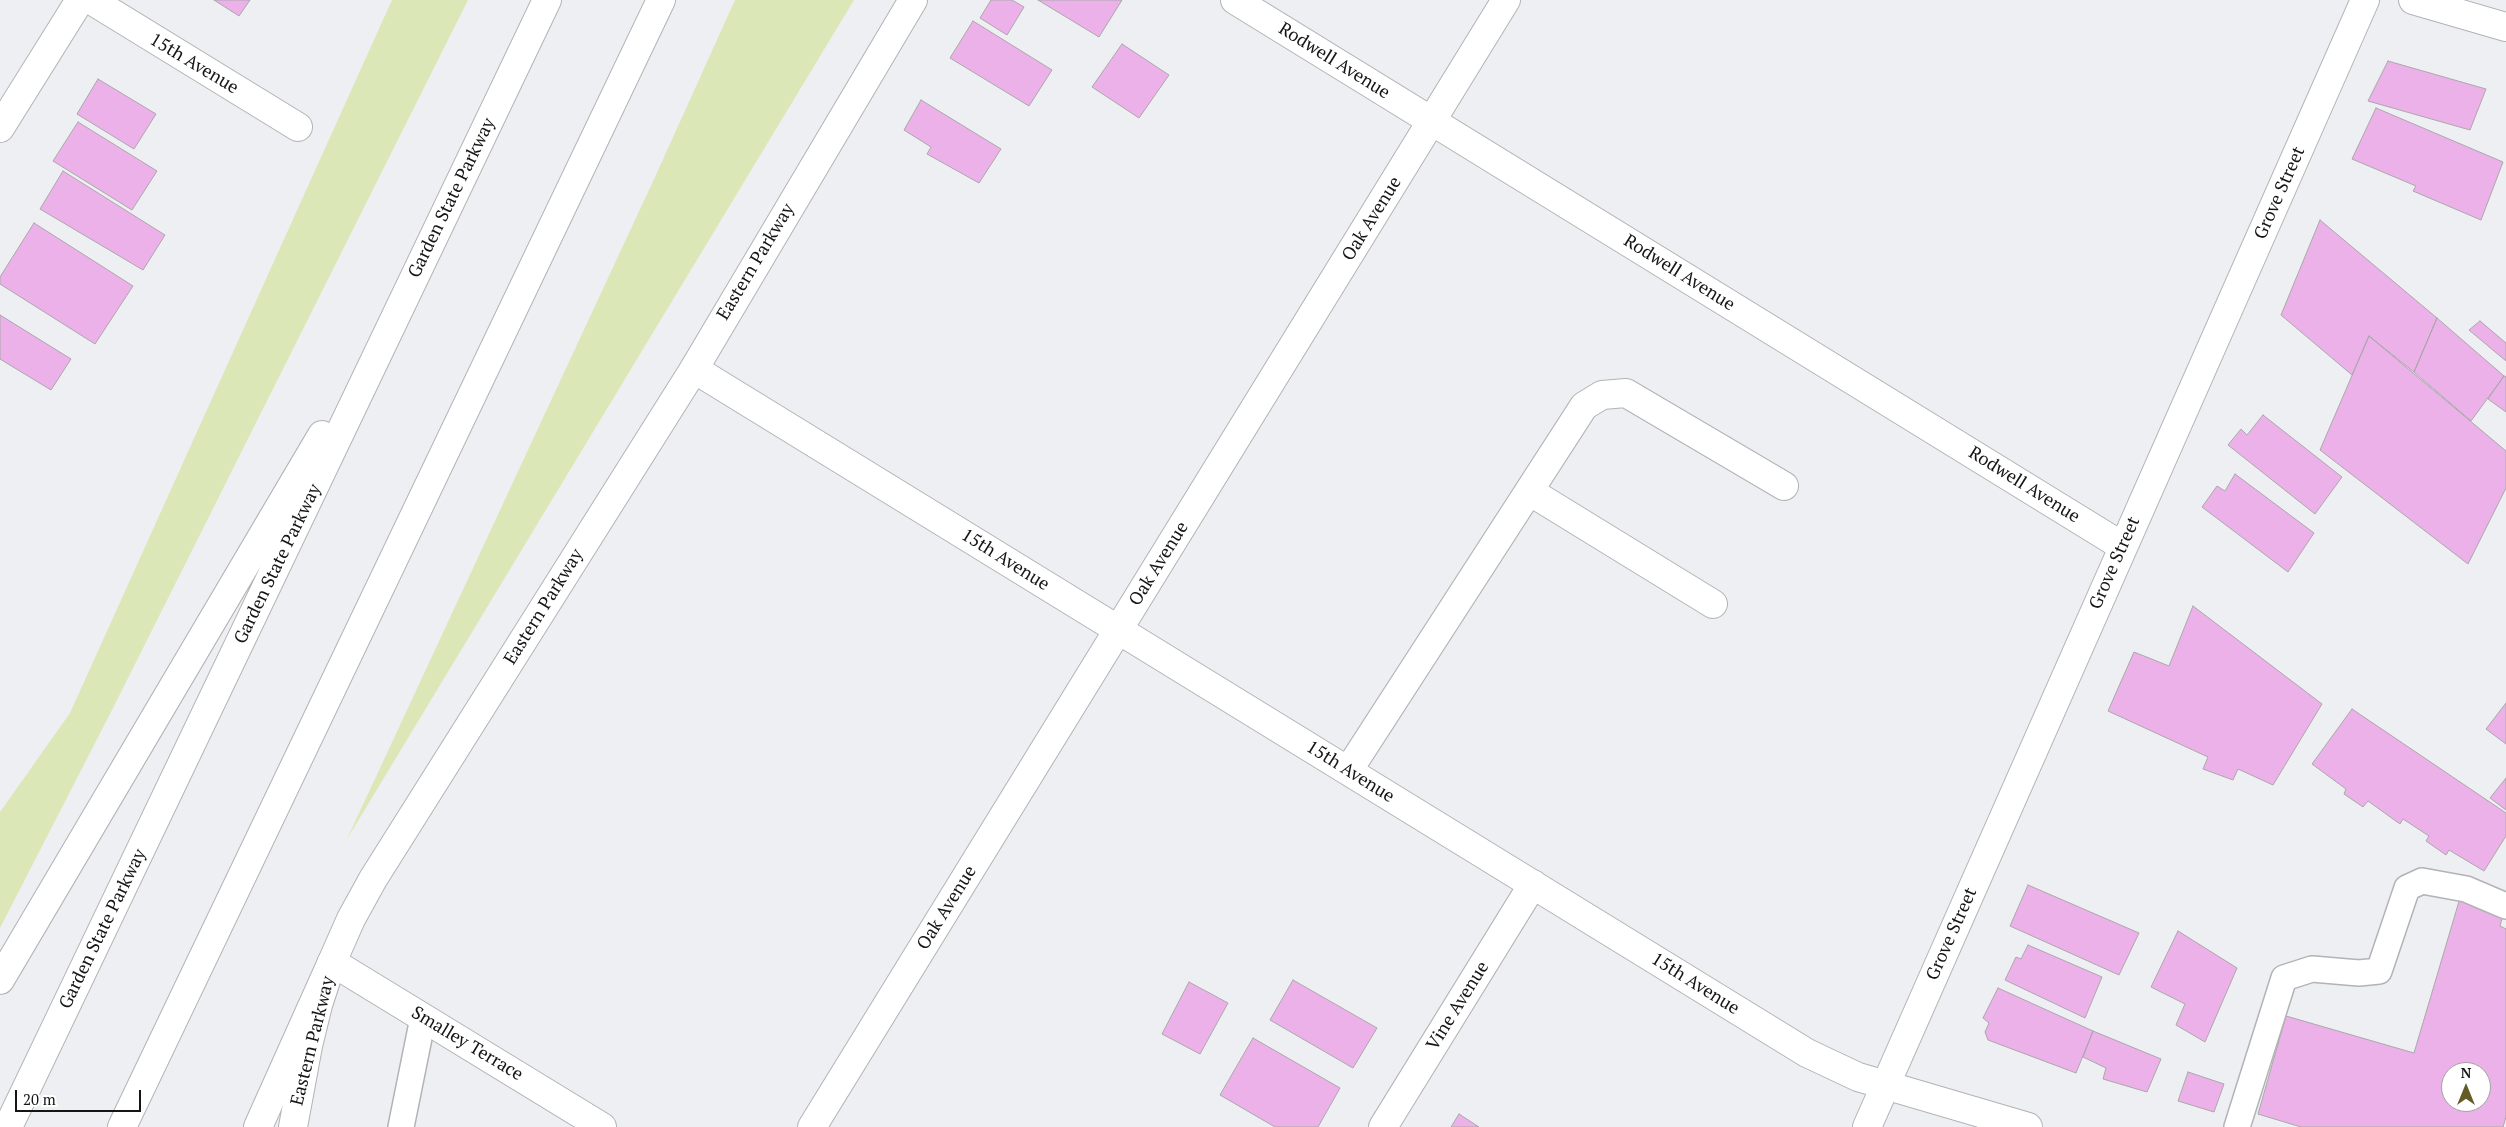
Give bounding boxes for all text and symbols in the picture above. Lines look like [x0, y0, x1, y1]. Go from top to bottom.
street label: Rodwell Avenue [1274, 18, 1394, 104]
street label: 15th Avenue [146, 29, 242, 99]
street label: Garden State Parkway [404, 114, 500, 282]
street label: Grove Street [2250, 143, 2310, 243]
street label: Oak Avenue [1338, 173, 1406, 265]
street label: Eastern Parkway [713, 200, 799, 324]
street label: Rodwell Avenue [1619, 230, 1739, 316]
street label: Rodwell Avenue [1964, 442, 2084, 528]
street label: Garden State Parkway [230, 480, 326, 648]
street label: Grove Street [2085, 513, 2145, 613]
street label: Oak Avenue [1125, 518, 1193, 610]
street label: 15th Avenue [957, 524, 1053, 596]
street label: Eastern Parkway [500, 545, 588, 669]
street label: 15th Avenue [1302, 736, 1398, 808]
street label: Garden State Parkway [55, 845, 151, 1013]
street label: Oak Avenue [913, 862, 981, 954]
street label: Grove Street [1922, 884, 1982, 984]
street label: 15th Avenue [1647, 948, 1743, 1020]
street label: Vine Avenue [1422, 958, 1494, 1054]
street label: Eastern Parkway [287, 974, 339, 1108]
street label: Smalley Terrace [407, 1002, 527, 1086]
north arrow [2441, 1062, 2491, 1112]
text: N [2461, 1063, 2471, 1082]
scale bar [18, 1080, 144, 1112]
text: 20 m [23, 1089, 56, 1109]

